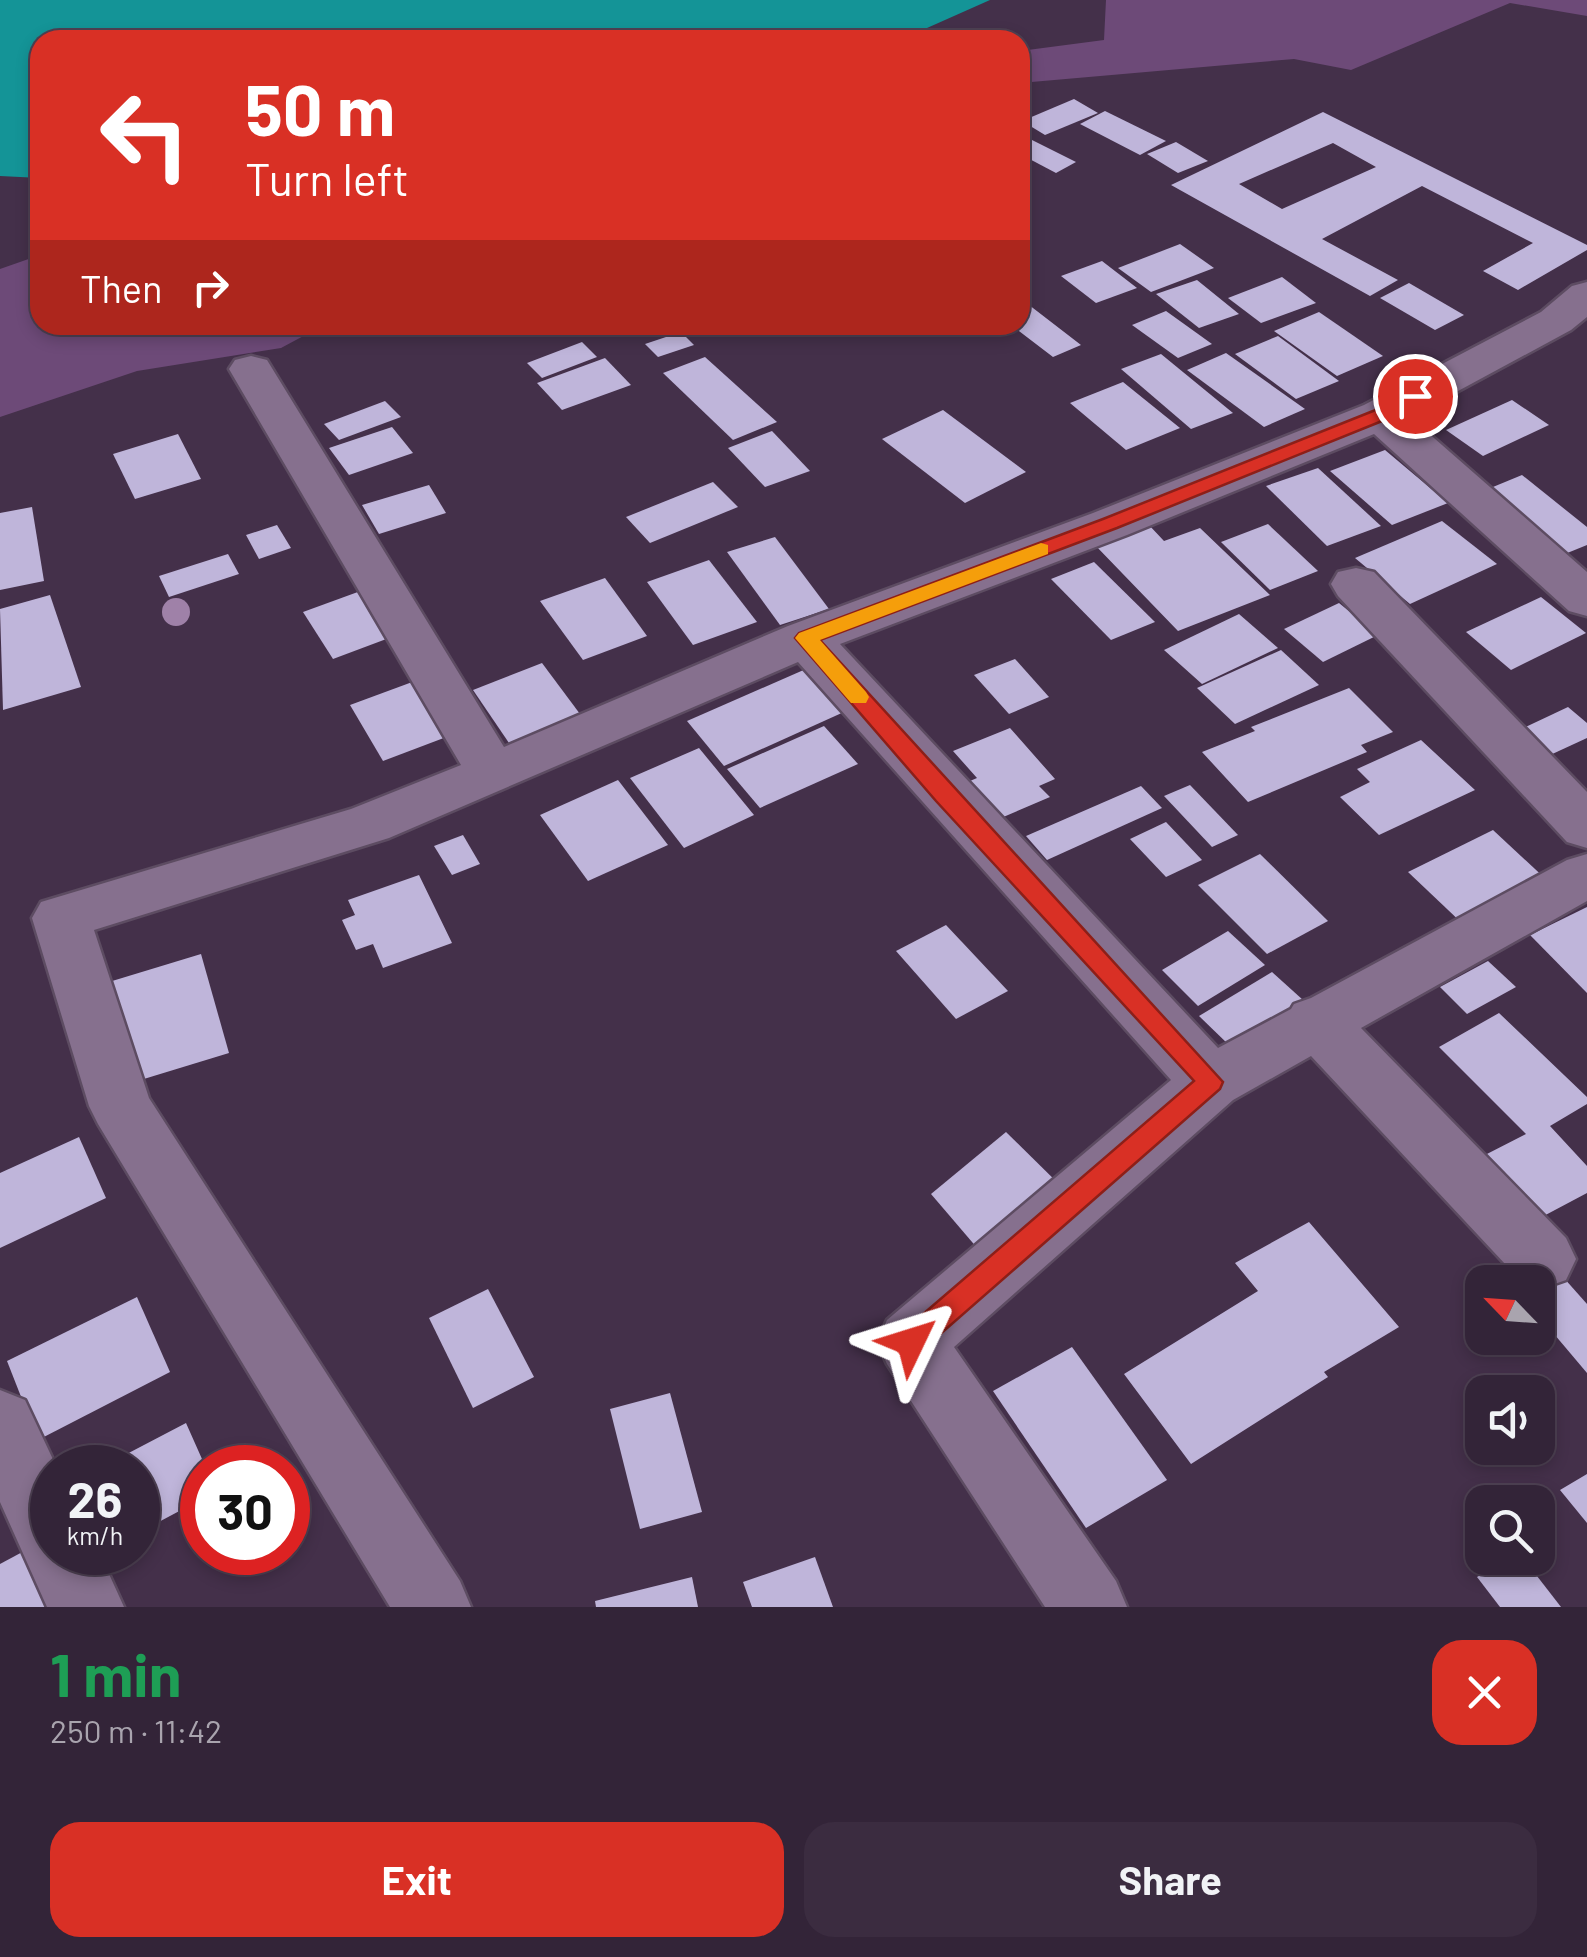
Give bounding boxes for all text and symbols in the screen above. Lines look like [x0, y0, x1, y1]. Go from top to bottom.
text: 50 m [245, 66, 395, 150]
icon: left [80, 70, 210, 200]
text: Turn left [245, 151, 409, 205]
icon: right [183, 260, 238, 315]
text: Then [80, 265, 163, 311]
pin [1373, 354, 1458, 439]
icon: arrive [1388, 369, 1443, 424]
north arrow [1465, 1265, 1555, 1355]
map controls [1465, 1265, 1555, 1575]
position arrow [859, 1290, 963, 1394]
button: sound [1465, 1375, 1555, 1465]
speed limit sign: 30 [180, 1445, 310, 1575]
text: 26 [68, 1468, 122, 1528]
button: search [1465, 1485, 1555, 1575]
text: km/h [67, 1520, 123, 1550]
text: 1 min [50, 1637, 181, 1709]
button: close [1432, 1640, 1537, 1745]
text: 250 m · 11:42 [50, 1711, 222, 1749]
button: Exit [50, 1822, 784, 1937]
button: Share [804, 1822, 1537, 1937]

